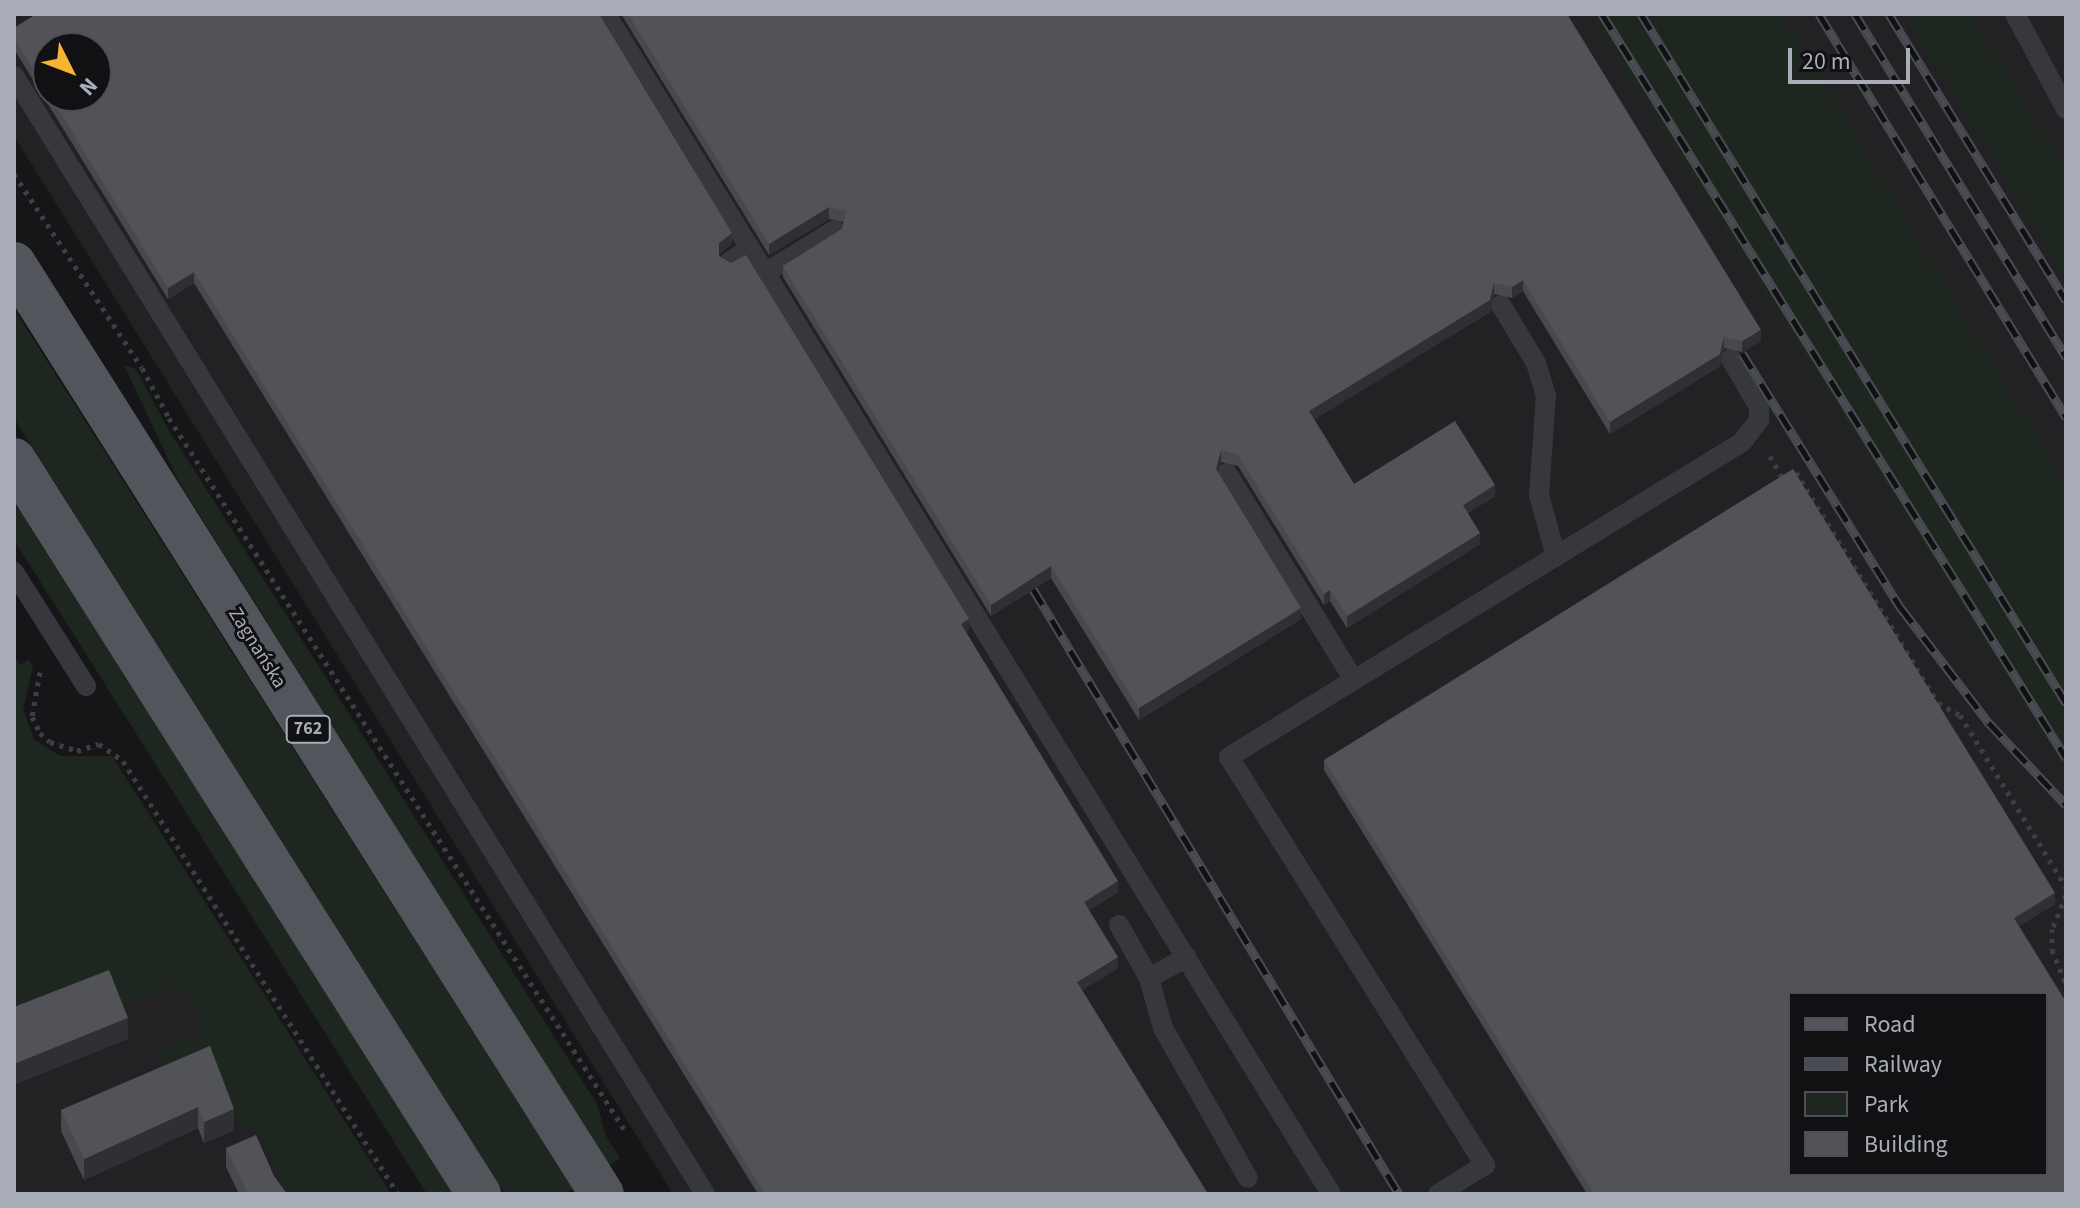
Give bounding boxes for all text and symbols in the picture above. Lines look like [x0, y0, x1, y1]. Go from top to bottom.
north arrow [32, 32, 112, 112]
scale bar [1792, 32, 1914, 82]
text: 20 m [1802, 44, 1851, 79]
text: N [72, 71, 105, 103]
street label: Zagnańska [223, 603, 291, 693]
road number: 762 [284, 715, 332, 743]
legend [1788, 992, 2048, 1176]
text: Road [1864, 1007, 1916, 1042]
text: Railway [1864, 1047, 1942, 1082]
text: Park [1864, 1087, 1909, 1122]
text: Building [1864, 1127, 1948, 1162]

